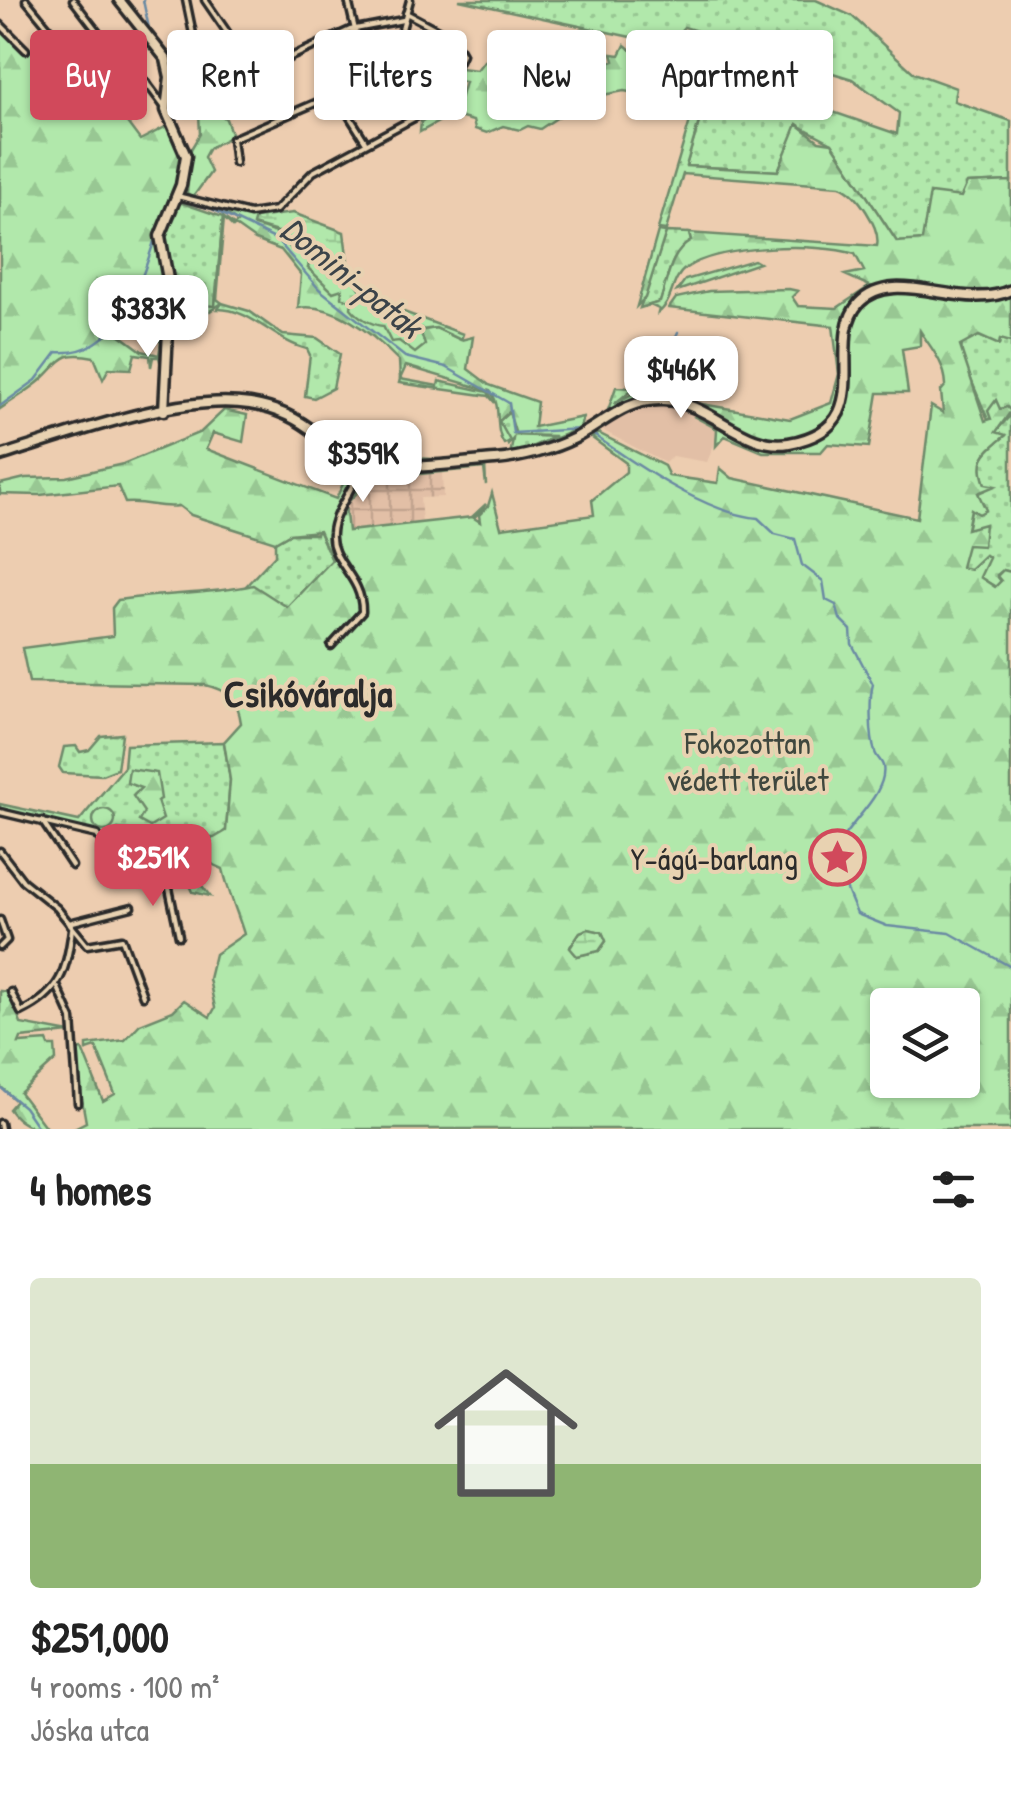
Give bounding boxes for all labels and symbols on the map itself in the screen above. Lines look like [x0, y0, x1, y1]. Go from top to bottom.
water label: Domini-patak [271, 206, 435, 351]
pin: $383K [78, 275, 218, 360]
pin: $446K [611, 336, 751, 421]
pin: $359K [293, 420, 433, 505]
district label: Csikóváralja [224, 667, 392, 719]
park label: Fokozottan védett terület [667, 721, 830, 801]
pin: $251K [83, 824, 223, 909]
place icon: Y-ágú-barlang [807, 828, 867, 888]
place label: Y-ágú-barlang [631, 837, 798, 880]

